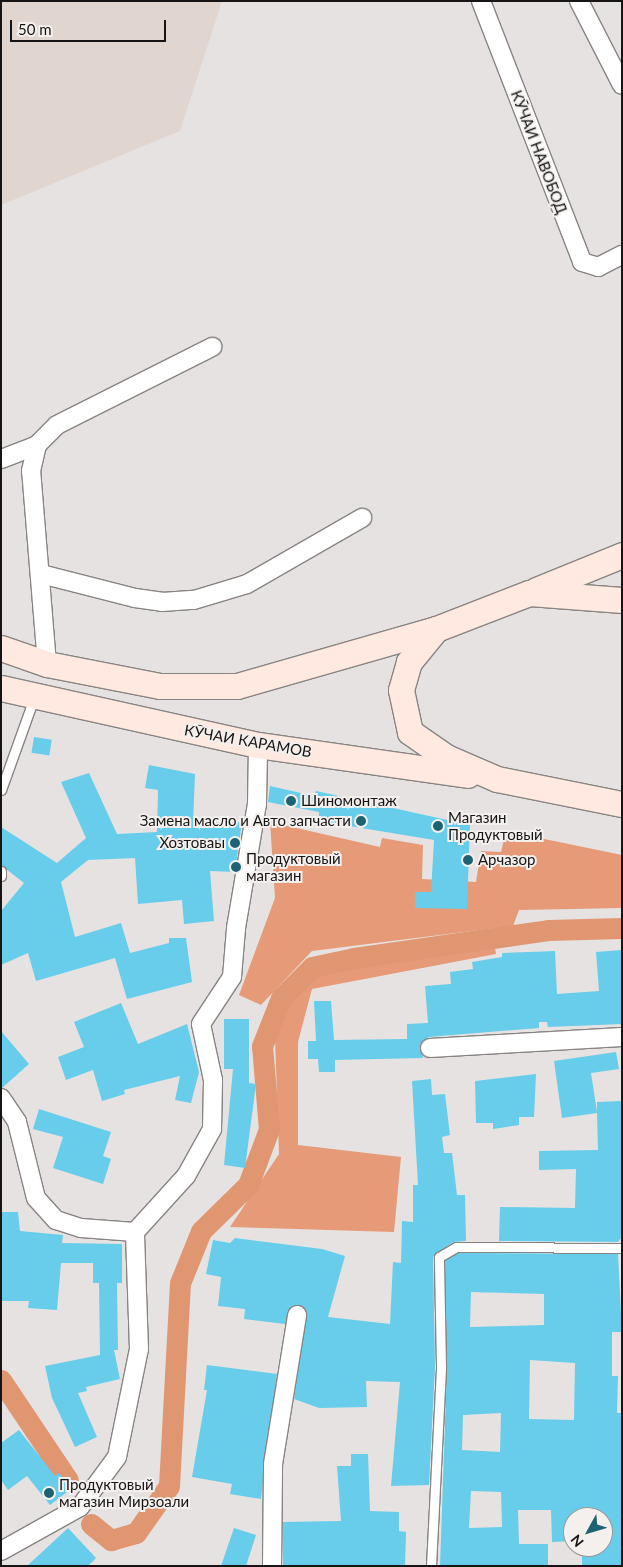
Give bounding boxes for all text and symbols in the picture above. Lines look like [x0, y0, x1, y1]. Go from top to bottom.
scale bar [12, 10, 169, 42]
text: 50 m [18, 20, 52, 38]
street label: КӮЧАИ НАВОБОД [507, 88, 571, 216]
street label: КӮЧАИ КАРАМОВ [183, 721, 313, 761]
place label: Шиномонтаж [301, 792, 397, 810]
marker: Шиномонтаж [285, 795, 297, 807]
place label: Магазин Продуктовый [448, 808, 543, 843]
place label: Замена масло и Авто запчасти [140, 812, 351, 830]
marker: Замена масло и Авто запчасти [355, 815, 367, 827]
marker: Магазин Продуктовый [432, 820, 444, 832]
place label: Хозтоваы [159, 834, 225, 852]
marker: Хозтоваы [229, 837, 241, 849]
place label: Продуктовый магазин [246, 849, 341, 884]
place label: Арчазор [478, 851, 535, 869]
marker: Арчазор [462, 854, 474, 866]
marker: Продуктовый магазин [230, 861, 242, 873]
place label: Продуктовый магазин Мирзоали [59, 1475, 189, 1510]
marker: Продуктовый магазин Мирзоали [43, 1487, 55, 1499]
north arrow [563, 1507, 613, 1557]
text: N [567, 1532, 587, 1551]

